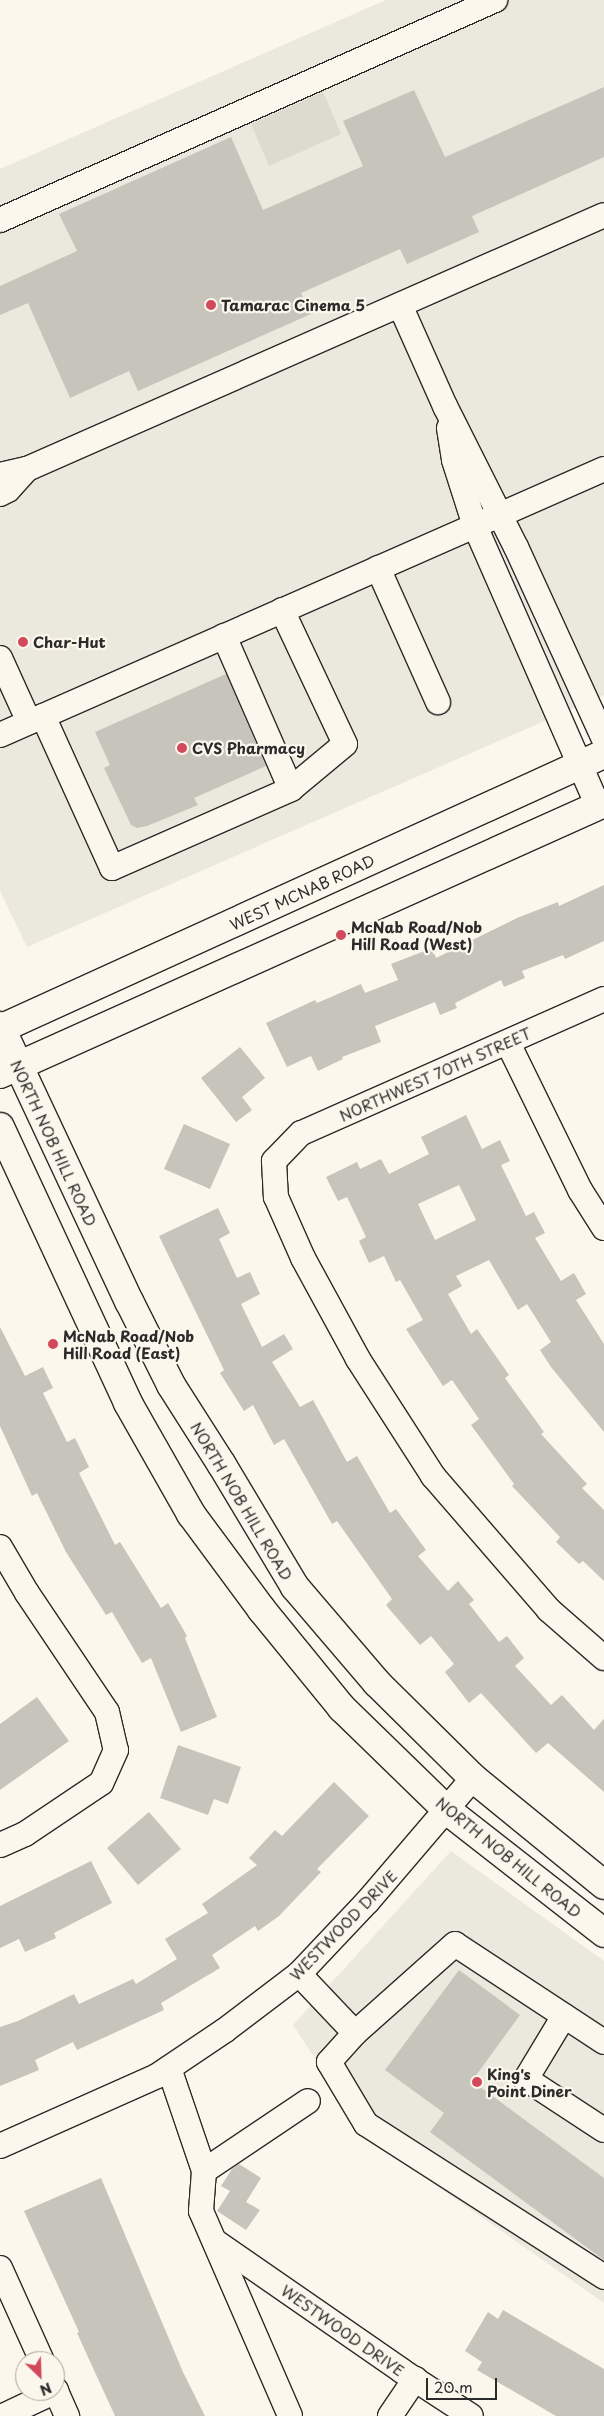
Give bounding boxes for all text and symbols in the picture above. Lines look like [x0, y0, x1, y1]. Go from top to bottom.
place label: Tamarac Cinema 5 [221, 296, 366, 314]
marker: Tamarac Cinema 5 [205, 299, 217, 311]
place label: Char-Hut [33, 633, 106, 651]
marker: Char-Hut [17, 636, 29, 648]
place label: CVS Pharmacy [192, 739, 307, 757]
marker: CVS Pharmacy [176, 742, 188, 754]
street label: WEST MCNAB ROAD [227, 850, 377, 934]
place label: McNab Road/Nob Hill Road (West) [351, 917, 483, 952]
marker: McNab Road/Nob Hill Road (West) [335, 929, 347, 941]
street label: NORTHWEST 70TH STREET [336, 1023, 534, 1125]
street label: NORTH NOB HILL ROAD [7, 1056, 101, 1230]
place label: McNab Road/Nob Hill Road (East) [63, 1326, 195, 1361]
marker: McNab Road/Nob Hill Road (East) [47, 1338, 59, 1350]
street label: NORTH NOB HILL ROAD [187, 1418, 297, 1584]
street label: NORTH NOB HILL ROAD [432, 1792, 586, 1922]
street label: WESTWOOD DRIVE [285, 1866, 401, 1984]
place label: King's Point Diner [487, 2064, 573, 2099]
marker: King's Point Diner [471, 2076, 483, 2088]
street label: WESTWOOD DRIVE [278, 2280, 408, 2380]
north arrow [15, 2351, 65, 2401]
scale bar [429, 2368, 500, 2400]
text: 20 m [434, 2375, 473, 2398]
text: N [37, 2377, 55, 2401]

